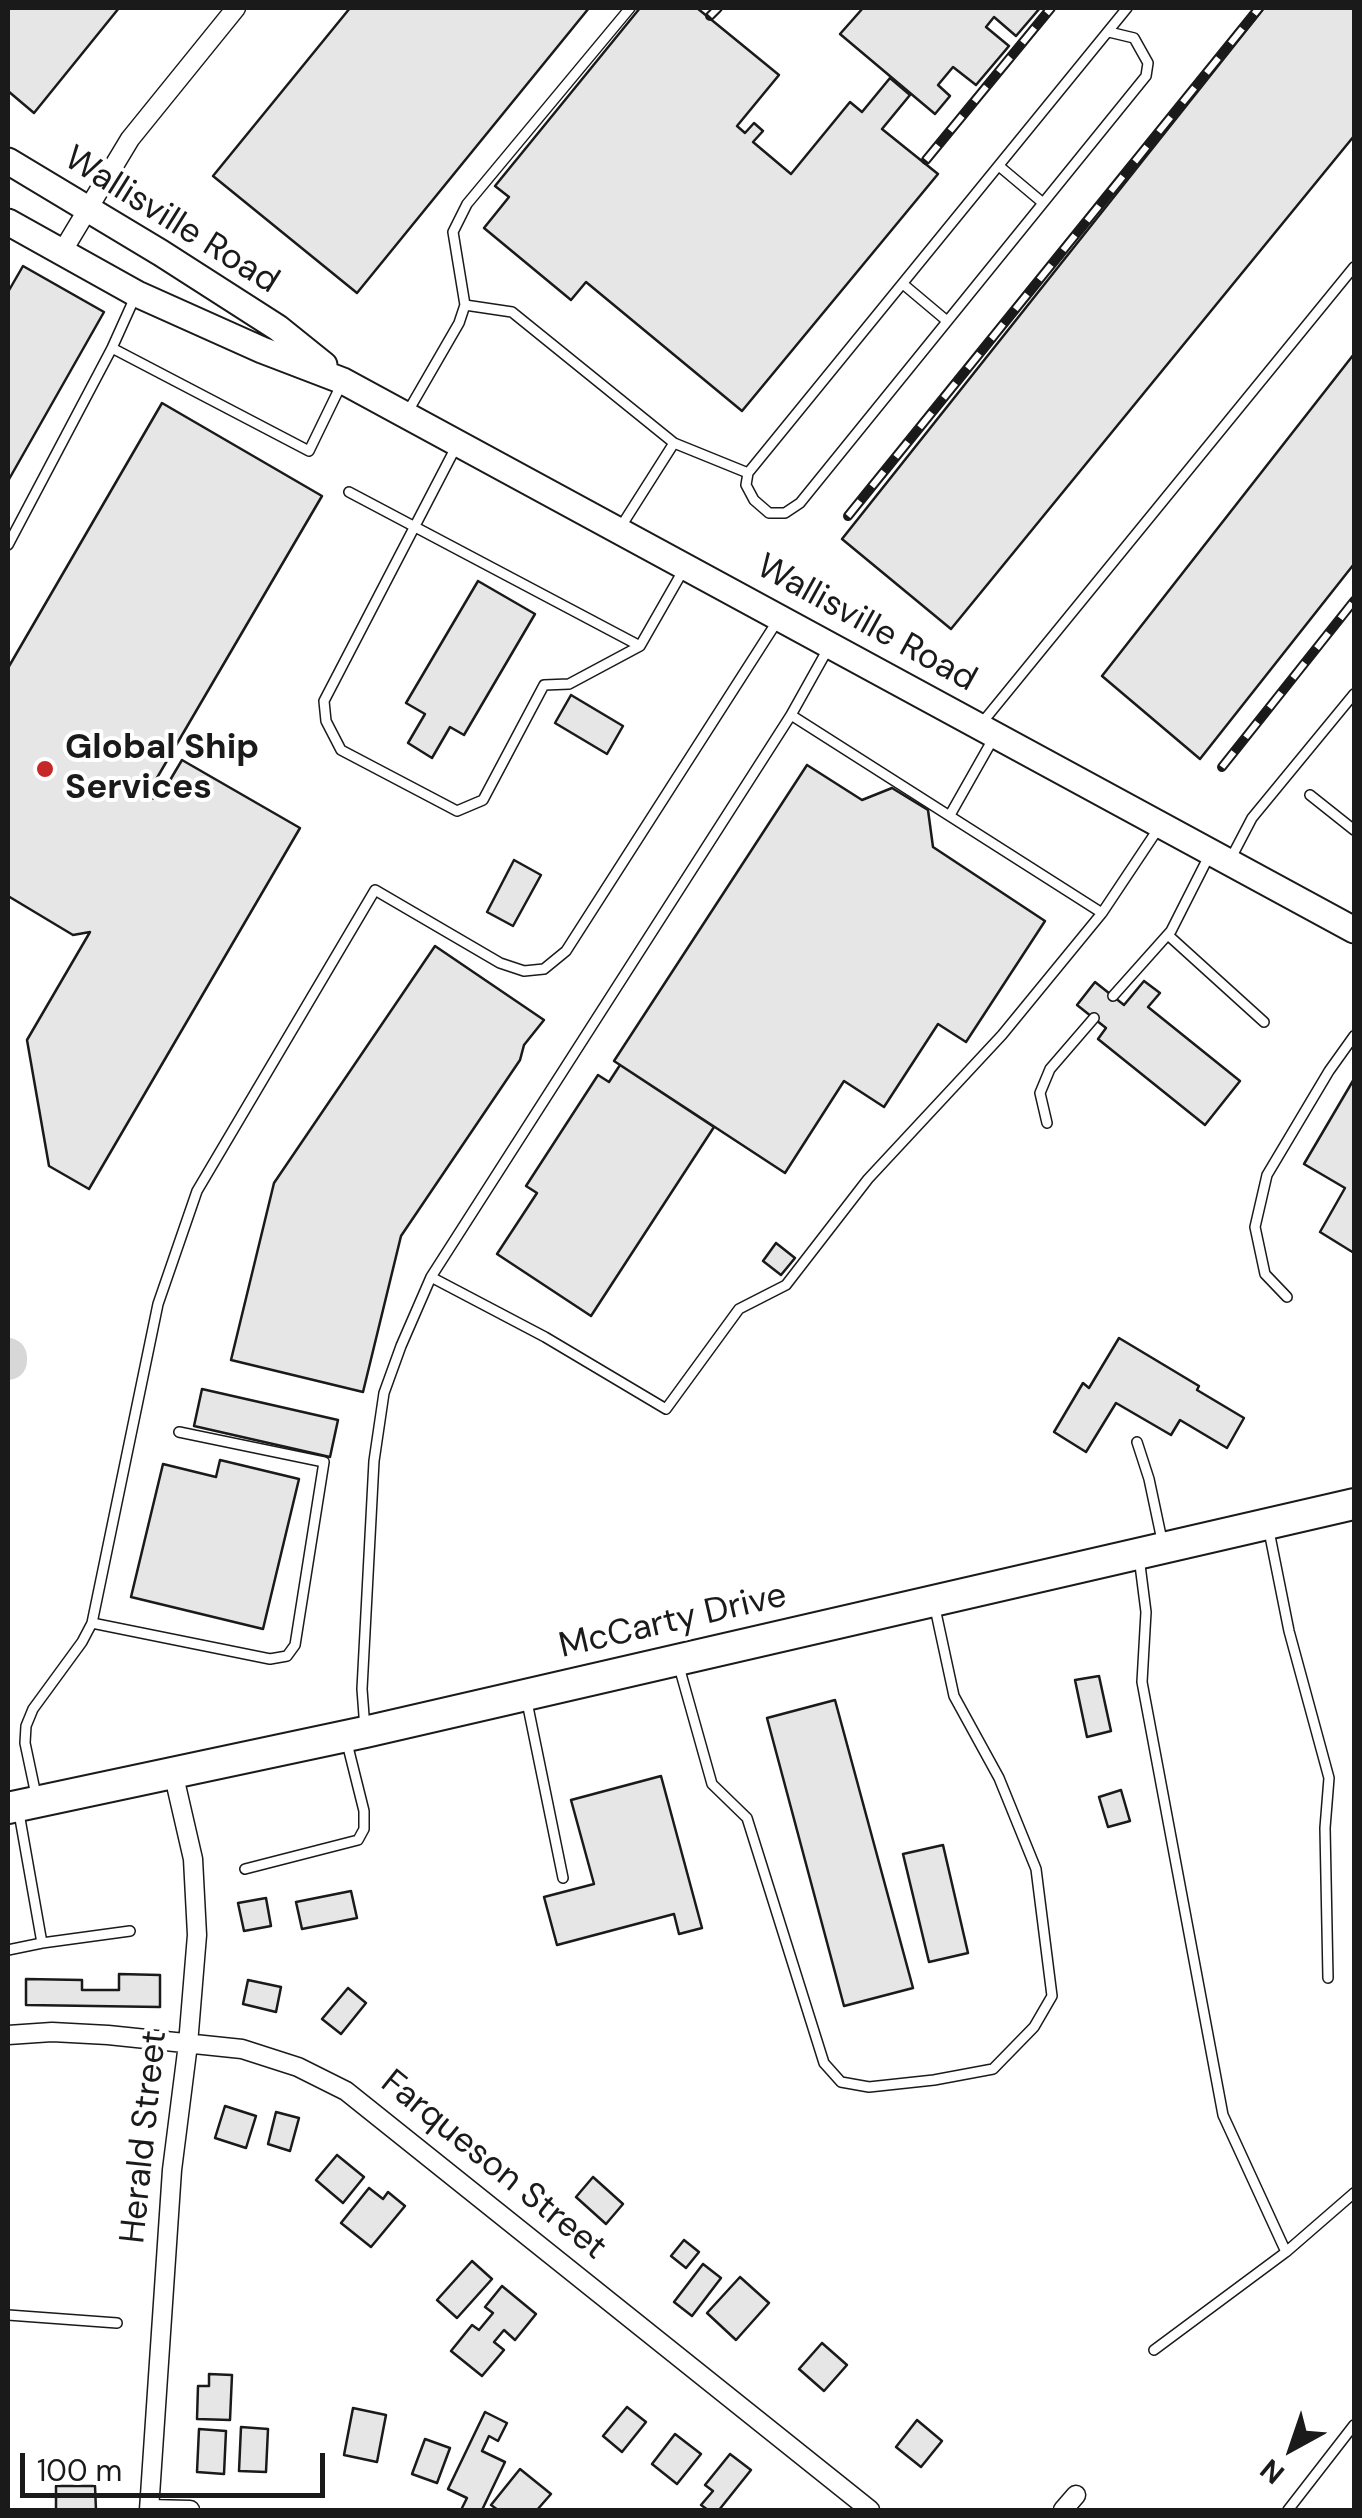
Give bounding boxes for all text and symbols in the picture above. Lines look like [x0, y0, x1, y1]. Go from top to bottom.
street label: Wallisville Road [56, 138, 286, 304]
street label: Wallisville Road [749, 546, 983, 702]
place label: Global Ship Services [65, 728, 259, 810]
marker: Global Ship Services [34, 758, 56, 780]
street label: McCarty Drive [555, 1575, 791, 1669]
street label: Herald Street [113, 2028, 177, 2246]
street label: Farqueson Street [372, 2062, 614, 2270]
north arrow [1242, 2398, 1342, 2498]
scale bar [25, 2433, 330, 2495]
text: 100 m [37, 2451, 122, 2490]
text: N [1253, 2451, 1292, 2492]

